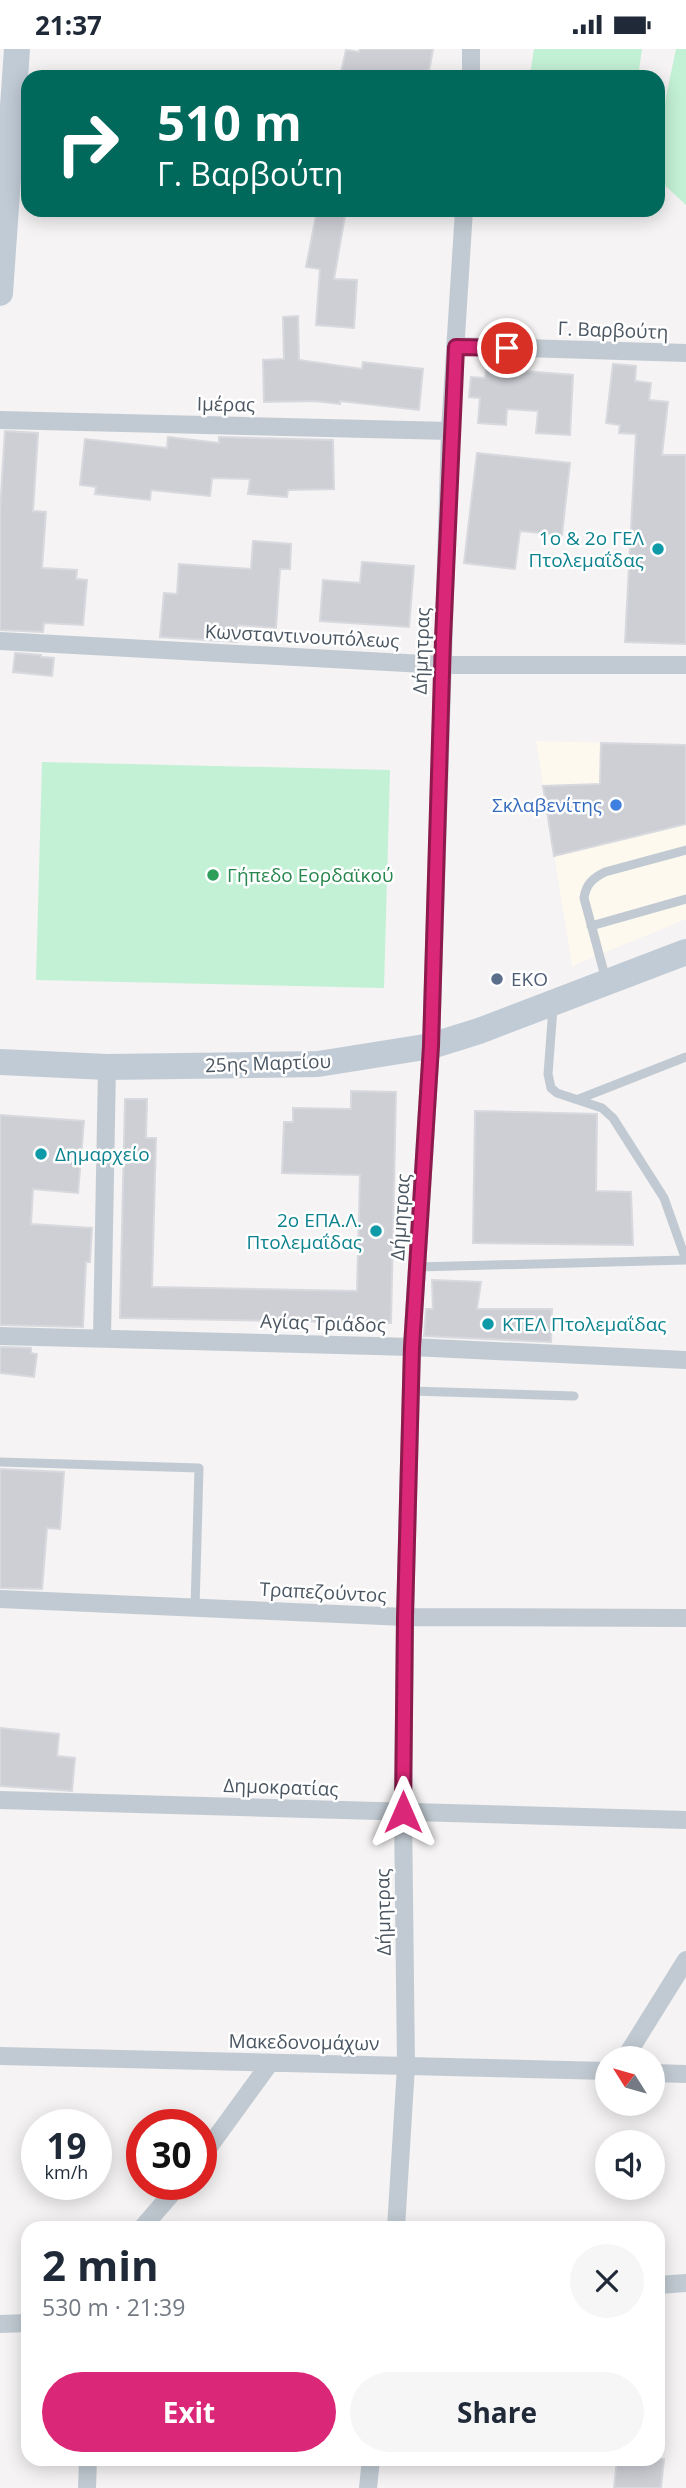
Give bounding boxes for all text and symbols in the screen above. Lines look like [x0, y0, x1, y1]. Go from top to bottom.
text: 21:37 [35, 7, 102, 43]
text: 510 m [157, 89, 302, 155]
icon: right [42, 98, 133, 189]
text: Γ. Βαρβούτη [157, 152, 343, 195]
street label: Γ. Βαρβούτη [557, 315, 669, 345]
pin [477, 318, 537, 378]
icon: arrive [488, 329, 526, 367]
street label: Ιμέρας [197, 390, 255, 418]
place label: 1ο & 2ο ΓΕΛ Πτολεμαΐδας [529, 525, 645, 573]
marker: 1ο & 2ο ΓΕΛ Πτολεμαΐδας [650, 541, 666, 557]
street label: Δήμητρας [406, 607, 436, 695]
street label: Κωνσταντινουπόλεως [204, 618, 400, 654]
place label: Σκλαβενίτης [492, 792, 602, 818]
marker: Σκλαβενίτης [608, 797, 624, 813]
place label: Γήπεδο Εορδαϊκού [227, 862, 394, 888]
marker: Γήπεδο Εορδαϊκού [205, 867, 221, 883]
place label: EKO [511, 966, 548, 992]
marker: EKO [489, 971, 505, 987]
street label: 25ης Μαρτίου [205, 1048, 331, 1078]
place label: Δημαρχείο [55, 1141, 150, 1167]
marker: Δημαρχείο [33, 1146, 49, 1162]
street label: Δήμητρας [384, 1173, 416, 1261]
place label: 2ο ΕΠΑ.Λ. Πτολεμαΐδας [247, 1207, 362, 1255]
marker: 2ο ΕΠΑ.Λ. Πτολεμαΐδας [368, 1223, 384, 1239]
street label: Αγίας Τριάδος [260, 1308, 386, 1338]
place label: ΚΤΕΛ Πτολεμαΐδας [502, 1311, 667, 1337]
marker: ΚΤΕΛ Πτολεμαΐδας [480, 1316, 496, 1332]
street label: Τραπεζούντος [259, 1576, 387, 1608]
street label: Δημοκρατίας [223, 1772, 339, 1802]
position arrow [366, 1775, 440, 1849]
street label: Δήμητρας [369, 1868, 397, 1956]
street label: Μακεδονομάχων [228, 2028, 380, 2056]
north arrow [595, 2046, 665, 2116]
map controls [595, 2046, 665, 2200]
speed limit sign: 30 [126, 2109, 217, 2200]
text: 19 [46, 2122, 87, 2169]
button: sound [595, 2130, 665, 2200]
text: km/h [45, 2160, 88, 2184]
text: 2 min [42, 2236, 159, 2293]
button: close [570, 2244, 644, 2318]
text: 530 m · 21:39 [42, 2291, 185, 2323]
button: Exit [42, 2372, 336, 2452]
button: Share [350, 2372, 644, 2452]

